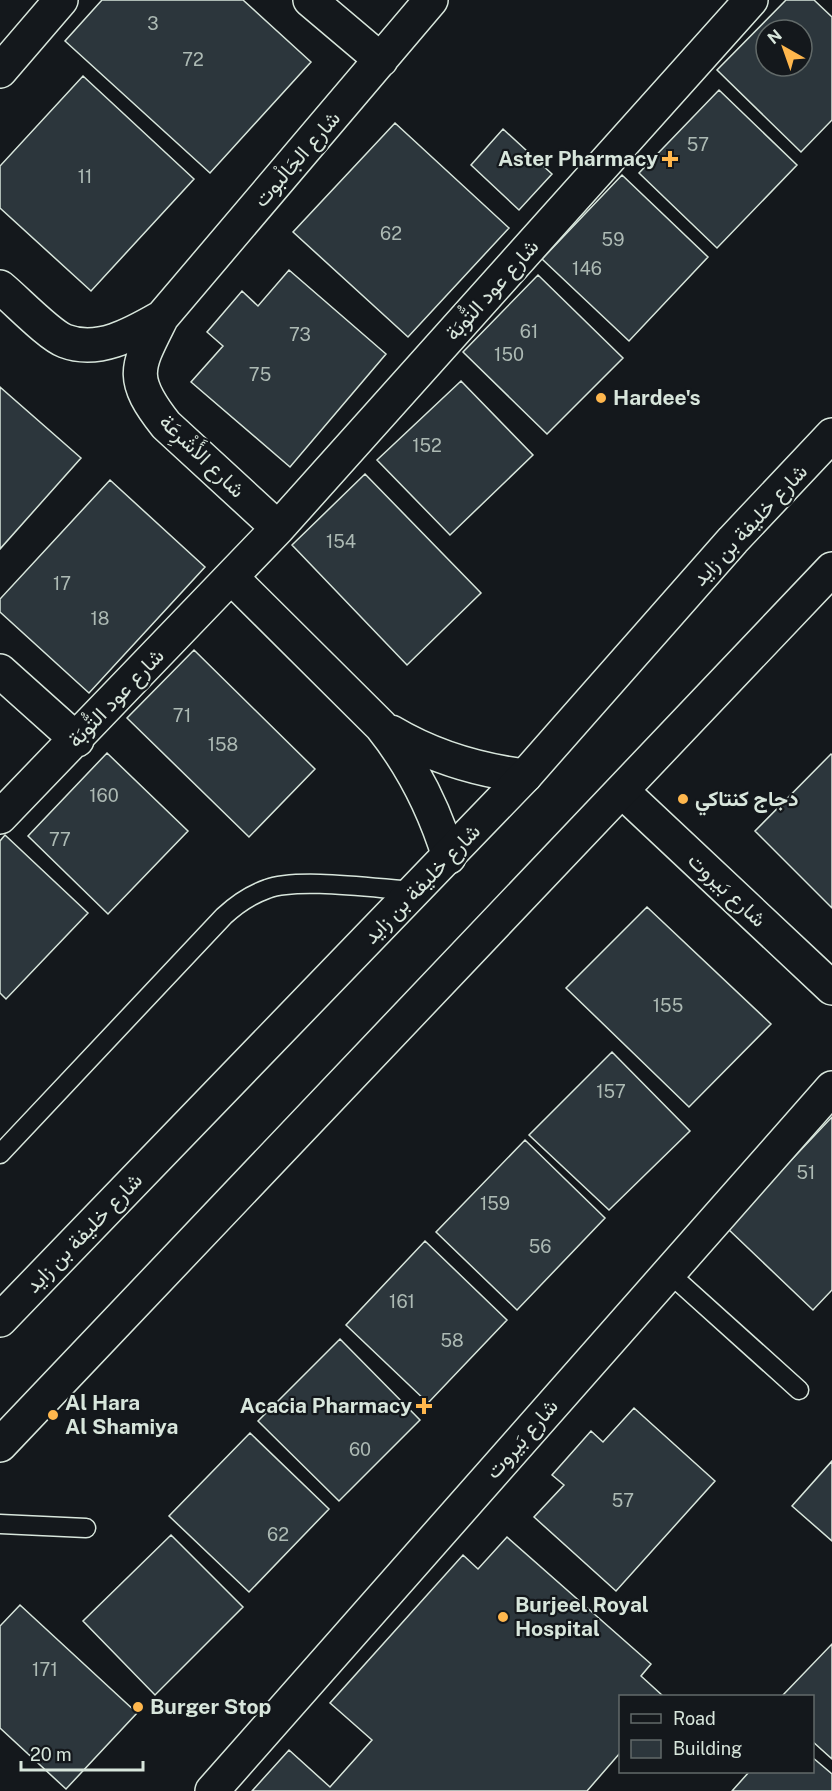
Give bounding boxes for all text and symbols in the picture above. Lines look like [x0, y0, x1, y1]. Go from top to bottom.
house number: 3 [147, 13, 159, 34]
north arrow [754, 18, 814, 78]
text: N [764, 26, 786, 48]
house number: 72 [182, 49, 204, 70]
street label: شارع الجَالْبوت [248, 106, 347, 213]
house number: 57 [687, 134, 709, 155]
place label: Aster Pharmacy [498, 146, 658, 171]
marker: Aster Pharmacy [663, 152, 677, 166]
house number: 11 [78, 166, 92, 187]
house number: 62 [380, 223, 402, 244]
house number: 59 [602, 229, 624, 250]
street label: شارع عود التُّوبَة [438, 232, 545, 347]
house number: 146 [572, 258, 602, 279]
house number: 61 [520, 321, 538, 342]
house number: 73 [289, 324, 311, 345]
house number: 150 [494, 344, 524, 365]
house number: 75 [249, 364, 271, 385]
place label: Hardee's [613, 385, 701, 410]
marker: Hardee's [594, 391, 608, 405]
street label: شارع الأَشْرِعَة [151, 407, 252, 506]
house number: 152 [412, 435, 442, 456]
street label: شارع خليفة بن زايد [687, 459, 814, 592]
house number: 154 [326, 531, 356, 552]
house number: 17 [53, 573, 71, 594]
house number: 18 [91, 608, 109, 629]
street label: شارع عود التُّوبَة [61, 642, 170, 754]
house number: 71 [173, 705, 191, 726]
house number: 158 [208, 734, 238, 755]
house number: 160 [89, 785, 119, 806]
place label: دجاج كنتاكي [695, 786, 798, 816]
marker: دجاج كنتاكي [676, 792, 690, 806]
street label: شارع خليفة بن زايد [358, 819, 487, 950]
house number: 77 [49, 829, 71, 850]
street label: شارع بَيروت [682, 847, 771, 933]
house number: 155 [653, 995, 683, 1016]
house number: 157 [596, 1081, 626, 1102]
house number: 51 [797, 1162, 815, 1183]
street label: شارع خليفة بن زايد [20, 1168, 149, 1299]
house number: 159 [480, 1193, 510, 1214]
house number: 56 [529, 1236, 551, 1257]
house number: 161 [389, 1291, 415, 1312]
house number: 58 [440, 1330, 464, 1351]
place label: Al Hara Al Shamiya [65, 1390, 178, 1439]
place label: Acacia Pharmacy [240, 1393, 412, 1418]
street label: شارع بَيروت [480, 1394, 565, 1485]
marker: Acacia Pharmacy [417, 1399, 431, 1413]
marker: Al Hara Al Shamiya [46, 1408, 60, 1422]
house number: 60 [349, 1439, 371, 1460]
house number: 57 [612, 1490, 634, 1511]
house number: 62 [267, 1524, 289, 1545]
place label: Burjeel Royal Hospital [515, 1592, 649, 1641]
marker: Burjeel Royal Hospital [496, 1610, 510, 1624]
house number: 171 [32, 1659, 58, 1680]
place label: Burger Stop [150, 1694, 271, 1719]
legend [619, 1695, 814, 1773]
marker: Burger Stop [131, 1700, 145, 1714]
text: Road [673, 1708, 716, 1729]
scale bar [21, 1734, 142, 1772]
text: Building [673, 1738, 742, 1759]
text: 20 m [30, 1744, 72, 1765]

